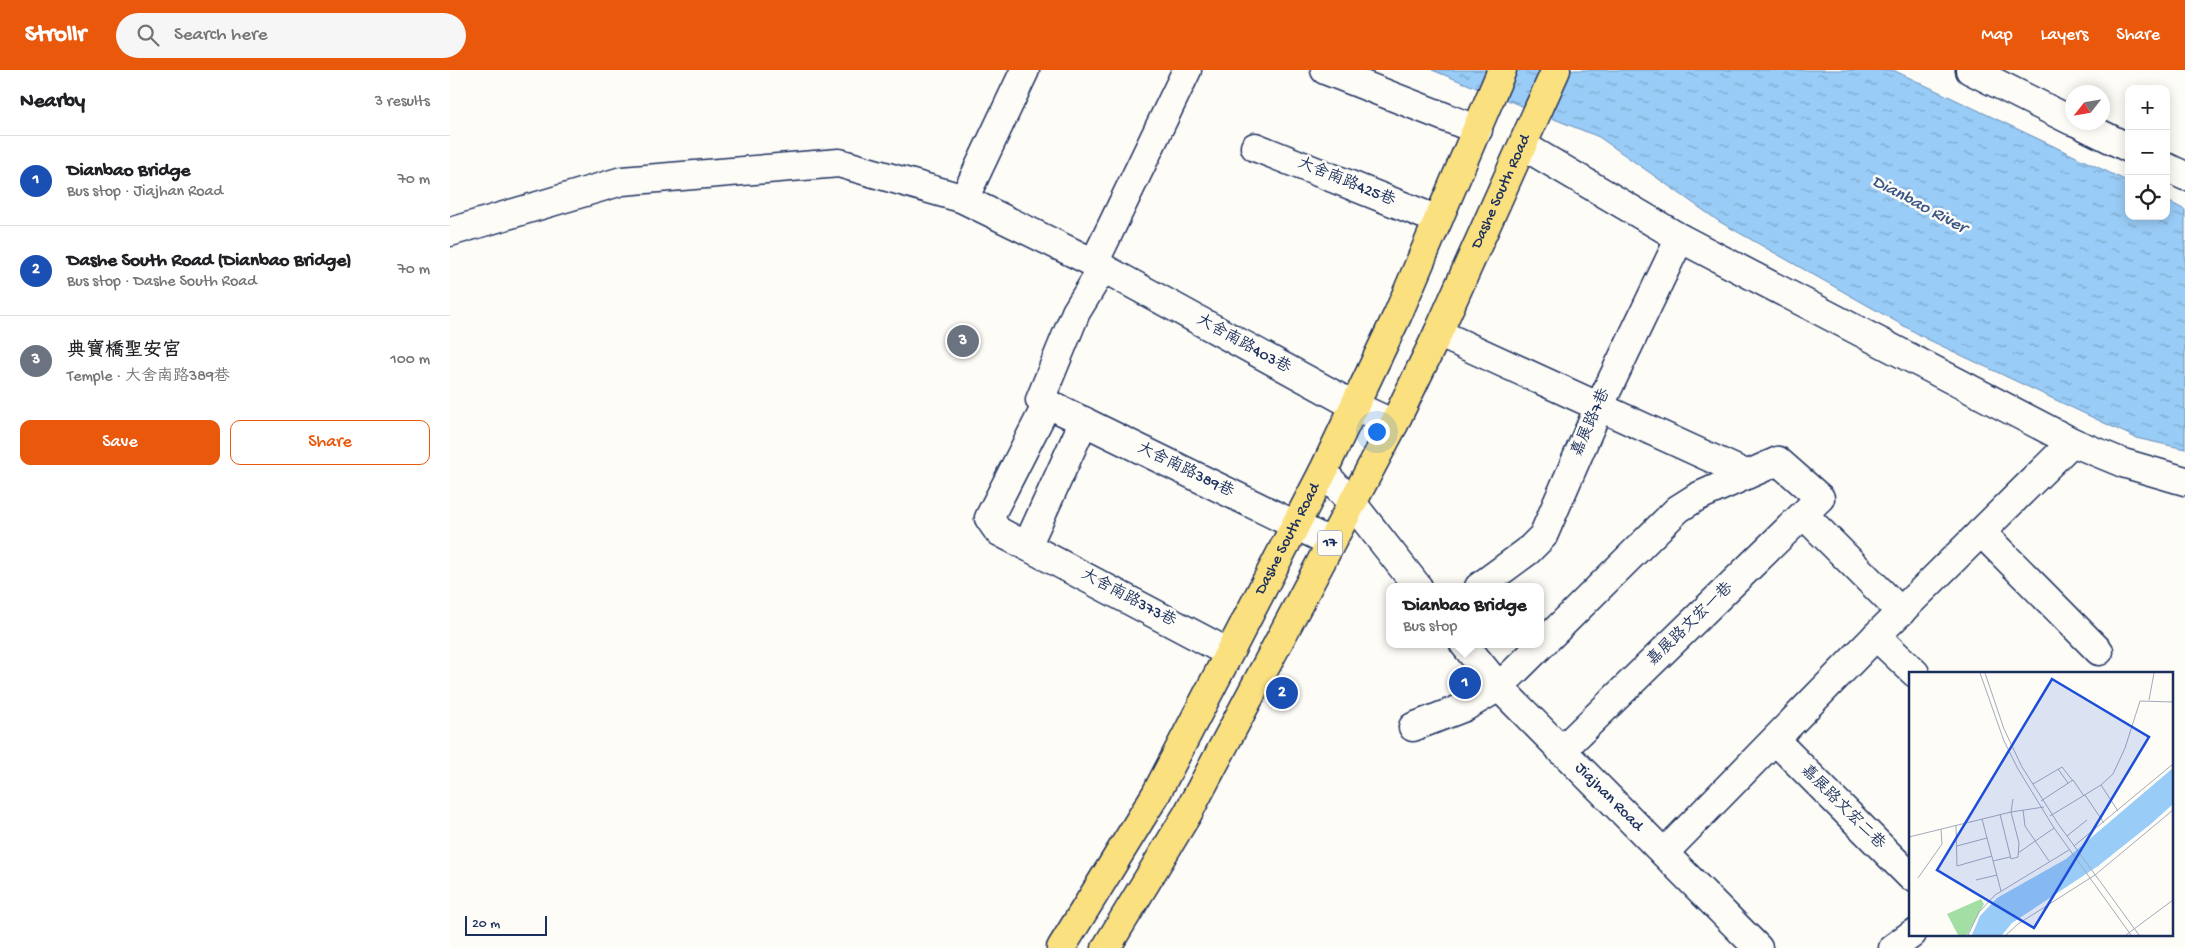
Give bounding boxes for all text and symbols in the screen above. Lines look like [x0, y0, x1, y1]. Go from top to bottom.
search box [116, 13, 466, 58]
text: Strollr [25, 21, 86, 50]
icon: search [134, 21, 162, 49]
text: Search here [174, 24, 268, 47]
text: Map [1981, 25, 2013, 46]
text: Layers [2041, 25, 2088, 46]
text: Share [2116, 25, 2160, 46]
north arrow [2065, 85, 2110, 130]
map controls [2125, 85, 2170, 220]
button: + [2125, 85, 2170, 130]
text: Nearby [20, 90, 85, 115]
text: 3 results [375, 93, 430, 112]
street label: Dashe South Road [1467, 130, 1536, 253]
button: − [2125, 130, 2170, 175]
street label: 大舍南路425巷 [1294, 153, 1398, 211]
text: Dianbao Bridge [67, 160, 190, 183]
text: 1 [33, 171, 39, 190]
text: 70 m [397, 171, 430, 190]
water label: Dianbao River [1868, 171, 1973, 240]
button: locate [2125, 175, 2170, 220]
text: Bus stop · Jiajhan Road [67, 183, 223, 202]
text: Dashe South Road (Dianbao Bridge) [67, 250, 352, 273]
text: 2 [32, 261, 40, 280]
text: 70 m [397, 261, 430, 280]
text: Bus stop · Dashe South Road [67, 273, 257, 292]
street label: 大舍南路403巷 [1192, 309, 1294, 379]
pin: 3 [947, 322, 979, 360]
text: 典寶橋聖安宮 [67, 340, 181, 363]
text: 3 [32, 351, 40, 370]
text: 100 m [390, 351, 430, 370]
text: Temple · 大舍南路389巷 [67, 368, 230, 387]
street label: 嘉展路7巷 [1567, 385, 1615, 460]
your location [1364, 419, 1390, 445]
button: Save [20, 420, 220, 465]
button: Share [230, 420, 430, 465]
street label: 大舍南路389巷 [1134, 438, 1237, 503]
street label: Dashe South Road [1251, 479, 1326, 599]
road number: 17 [1318, 530, 1342, 556]
street label: 大舍南路373巷 [1077, 564, 1180, 632]
street label: 嘉展路文宏一巷 [1643, 578, 1738, 671]
popup [1386, 583, 1544, 648]
text: Dianbao Bridge [1403, 595, 1527, 618]
text: Bus stop [1403, 618, 1457, 637]
pin: 1 [1449, 664, 1481, 702]
inset map [1909, 672, 2172, 936]
pin: 2 [1266, 674, 1298, 712]
street label: Jiajhan Road [1570, 759, 1648, 837]
street label: 嘉展路文宏二巷 [1796, 760, 1890, 854]
scale bar [465, 913, 548, 936]
text: 20 m [472, 916, 500, 933]

